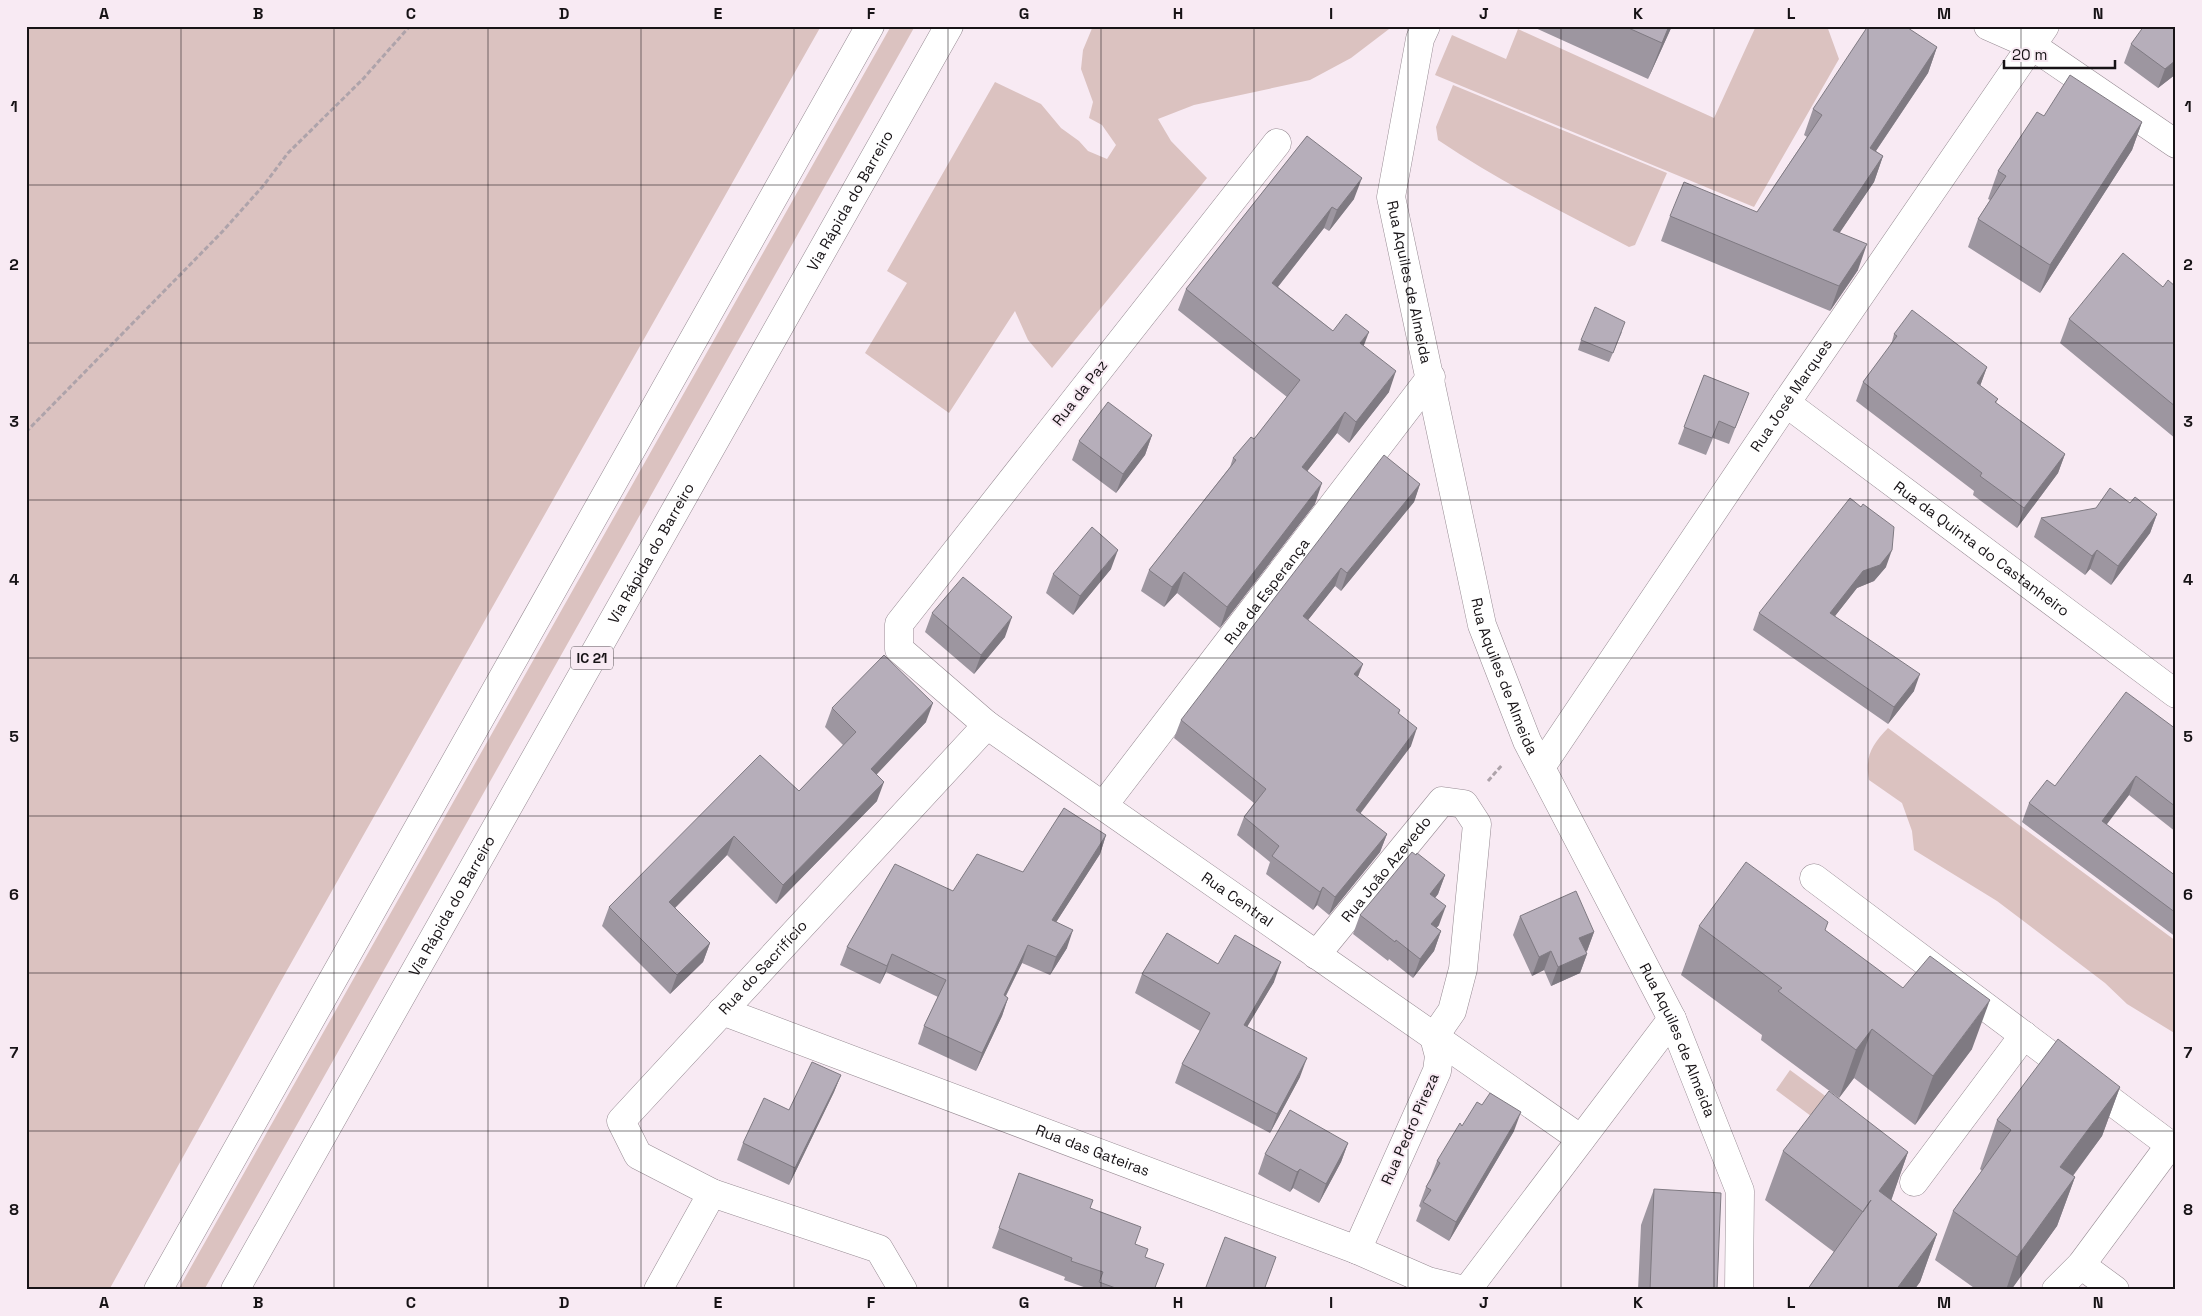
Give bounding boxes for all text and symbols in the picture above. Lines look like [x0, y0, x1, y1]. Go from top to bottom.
text: A [99, 3, 109, 24]
text: B [253, 3, 263, 24]
text: C [406, 3, 416, 24]
text: D [559, 3, 569, 24]
text: E [714, 3, 723, 24]
text: F [867, 3, 876, 24]
text: G [1019, 3, 1029, 24]
text: H [1173, 3, 1183, 24]
text: I [1329, 3, 1333, 24]
text: J [1479, 3, 1489, 24]
text: K [1633, 3, 1643, 24]
text: L [1787, 3, 1796, 24]
text: M [1937, 3, 1951, 24]
text: N [2093, 3, 2103, 24]
scale bar [2004, 38, 2116, 70]
text: 20 m [2012, 45, 2047, 64]
text: 1 [10, 96, 18, 117]
text: 1 [2184, 96, 2192, 117]
street label: Via Rápida do Barreiro [803, 127, 897, 274]
street label: Rua Aquiles de Almeida [1383, 199, 1436, 366]
text: 2 [9, 254, 19, 275]
text: 2 [2183, 254, 2193, 275]
street label: Rua José Marques [1746, 335, 1836, 455]
street label: Rua da Paz [1048, 356, 1111, 429]
text: 3 [9, 411, 19, 432]
text: 3 [2183, 411, 2193, 432]
street label: Rua da Quinta do Castanheiro [1890, 477, 2074, 620]
street label: Via Rápida do Barreiro [603, 479, 698, 627]
street label: Rua da Esperança [1220, 534, 1314, 648]
text: 4 [9, 569, 19, 590]
text: 4 [2183, 569, 2193, 590]
street label: Rua Aquiles de Almeida [1467, 596, 1543, 758]
road number: IC 21 [571, 646, 613, 670]
text: 5 [9, 726, 19, 747]
text: 5 [2183, 726, 2193, 747]
street label: Rua João Azevedo [1337, 812, 1435, 926]
street label: Via Rápida do Barreiro [404, 832, 499, 980]
street label: Rua Central [1198, 867, 1277, 931]
text: 6 [9, 884, 19, 905]
text: 6 [2183, 884, 2193, 905]
street label: Rua do Sacrifício [714, 916, 811, 1018]
street label: Rua Aquiles de Almeida [1635, 960, 1720, 1120]
text: 7 [10, 1042, 19, 1063]
text: 7 [2184, 1042, 2193, 1063]
street label: Rua Pedro Pireza [1376, 1070, 1443, 1187]
street label: Rua das Gateiras [1033, 1120, 1153, 1180]
text: 8 [9, 1199, 19, 1220]
text: 8 [2183, 1199, 2193, 1220]
text: A [99, 1292, 109, 1313]
text: B [253, 1292, 263, 1313]
text: C [406, 1292, 416, 1313]
text: D [559, 1292, 569, 1313]
text: E [714, 1292, 723, 1313]
text: F [867, 1292, 876, 1313]
text: G [1019, 1292, 1029, 1313]
text: H [1173, 1292, 1183, 1313]
text: I [1329, 1292, 1333, 1313]
text: J [1479, 1292, 1489, 1313]
text: K [1633, 1292, 1643, 1313]
text: L [1787, 1292, 1796, 1313]
text: M [1937, 1292, 1951, 1313]
text: N [2093, 1292, 2103, 1313]

